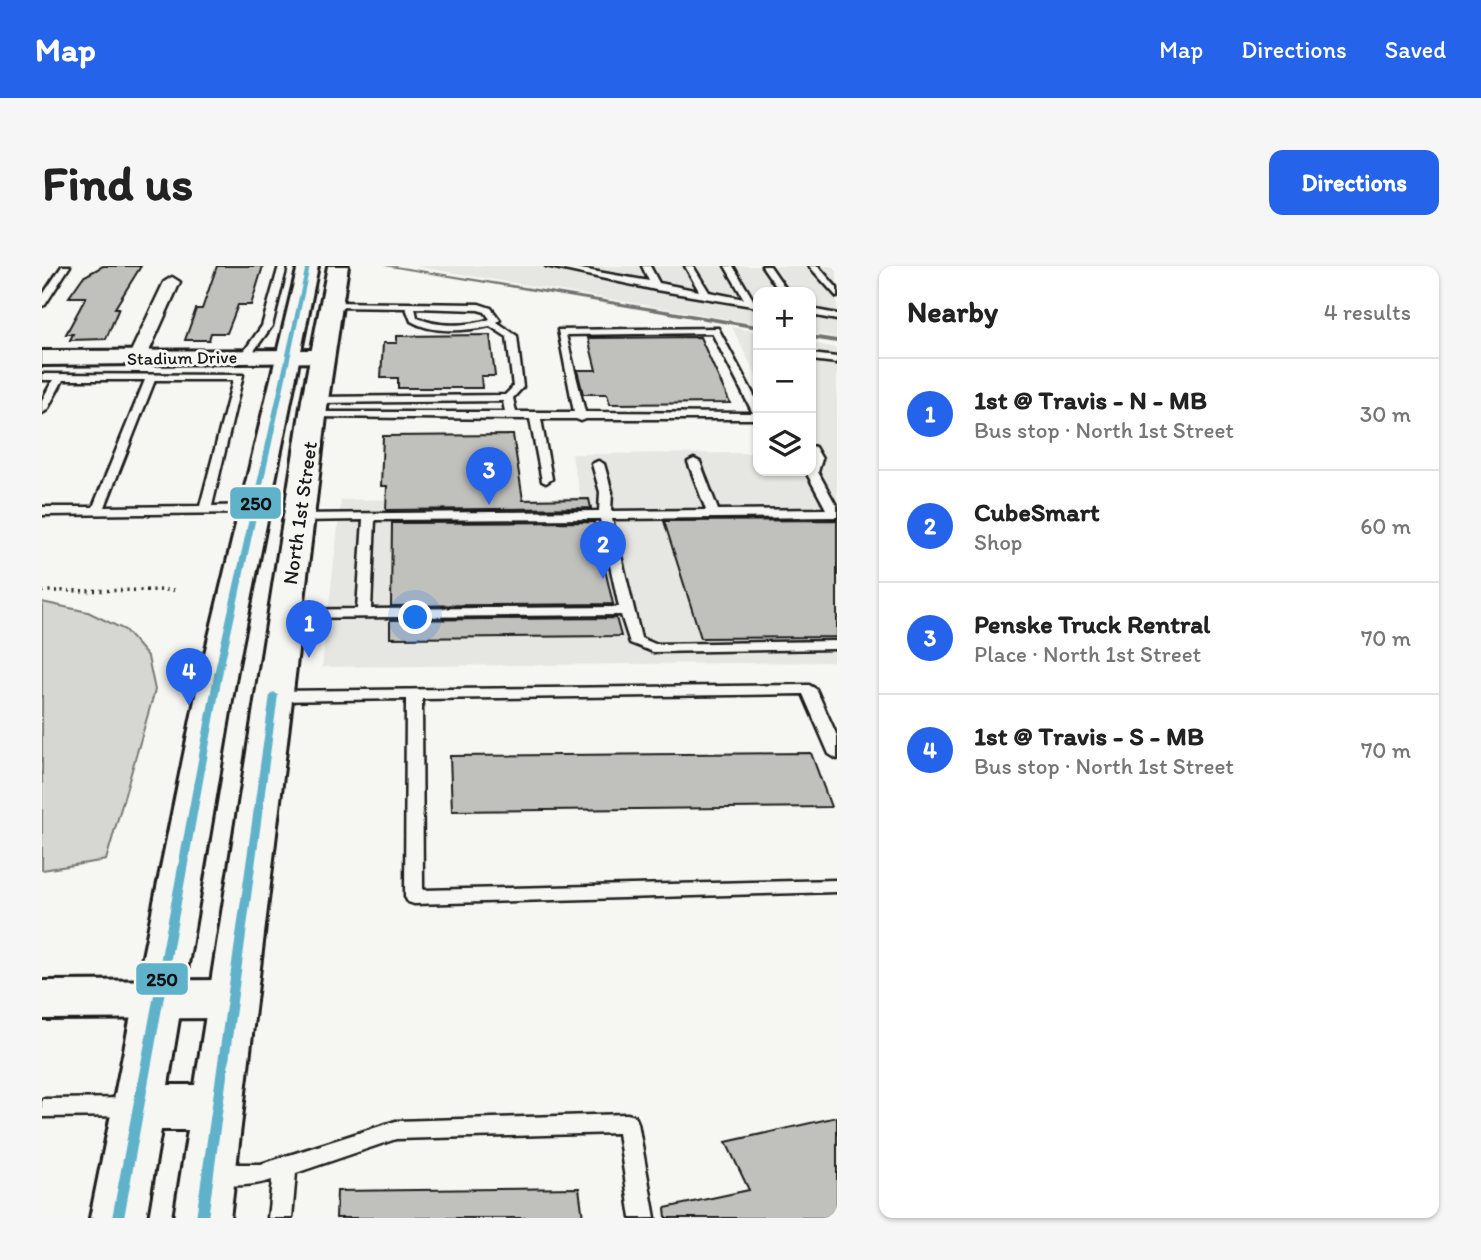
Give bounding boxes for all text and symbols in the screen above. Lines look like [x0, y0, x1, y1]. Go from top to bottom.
text: Map [35, 30, 96, 69]
text: Map [1159, 35, 1203, 64]
text: Directions [1241, 35, 1347, 64]
text: Saved [1385, 35, 1446, 64]
button: Directions [1269, 150, 1439, 215]
text: Find us [42, 153, 193, 212]
map controls [753, 287, 816, 476]
button: + [753, 287, 816, 350]
text: Nearby [907, 293, 998, 330]
text: 4 results [1324, 298, 1411, 326]
street label: Stadium Drive [127, 346, 237, 370]
button: − [753, 350, 816, 413]
text: 1st @ Travis - N - MB [974, 384, 1207, 416]
text: 1 [925, 400, 935, 428]
text: 30 m [1360, 400, 1411, 428]
button: layers [753, 413, 816, 476]
text: Bus stop · North 1st Street [974, 416, 1234, 444]
street label: North 1st Street [277, 439, 322, 586]
pin: 3 [466, 447, 512, 505]
line badge: 250 [229, 486, 282, 520]
text: 250 [240, 492, 272, 515]
text: CubeSmart [974, 496, 1100, 528]
text: 2 [924, 512, 936, 540]
text: 60 m [1360, 512, 1411, 540]
pin: 2 [580, 521, 626, 579]
text: Shop [974, 528, 1022, 556]
pin: 1 [286, 600, 332, 658]
your location [398, 600, 432, 634]
text: Penske Truck Rentral [974, 608, 1210, 640]
text: 3 [924, 624, 936, 652]
text: 70 m [1361, 624, 1411, 652]
text: Place · North 1st Street [974, 640, 1201, 668]
pin: 4 [166, 648, 212, 706]
text: 1st @ Travis - S - MB [974, 720, 1204, 752]
text: 4 [923, 736, 937, 764]
text: 70 m [1361, 736, 1411, 764]
text: Bus stop · North 1st Street [974, 752, 1234, 780]
line badge: 250 [135, 962, 189, 996]
text: 250 [146, 968, 178, 991]

